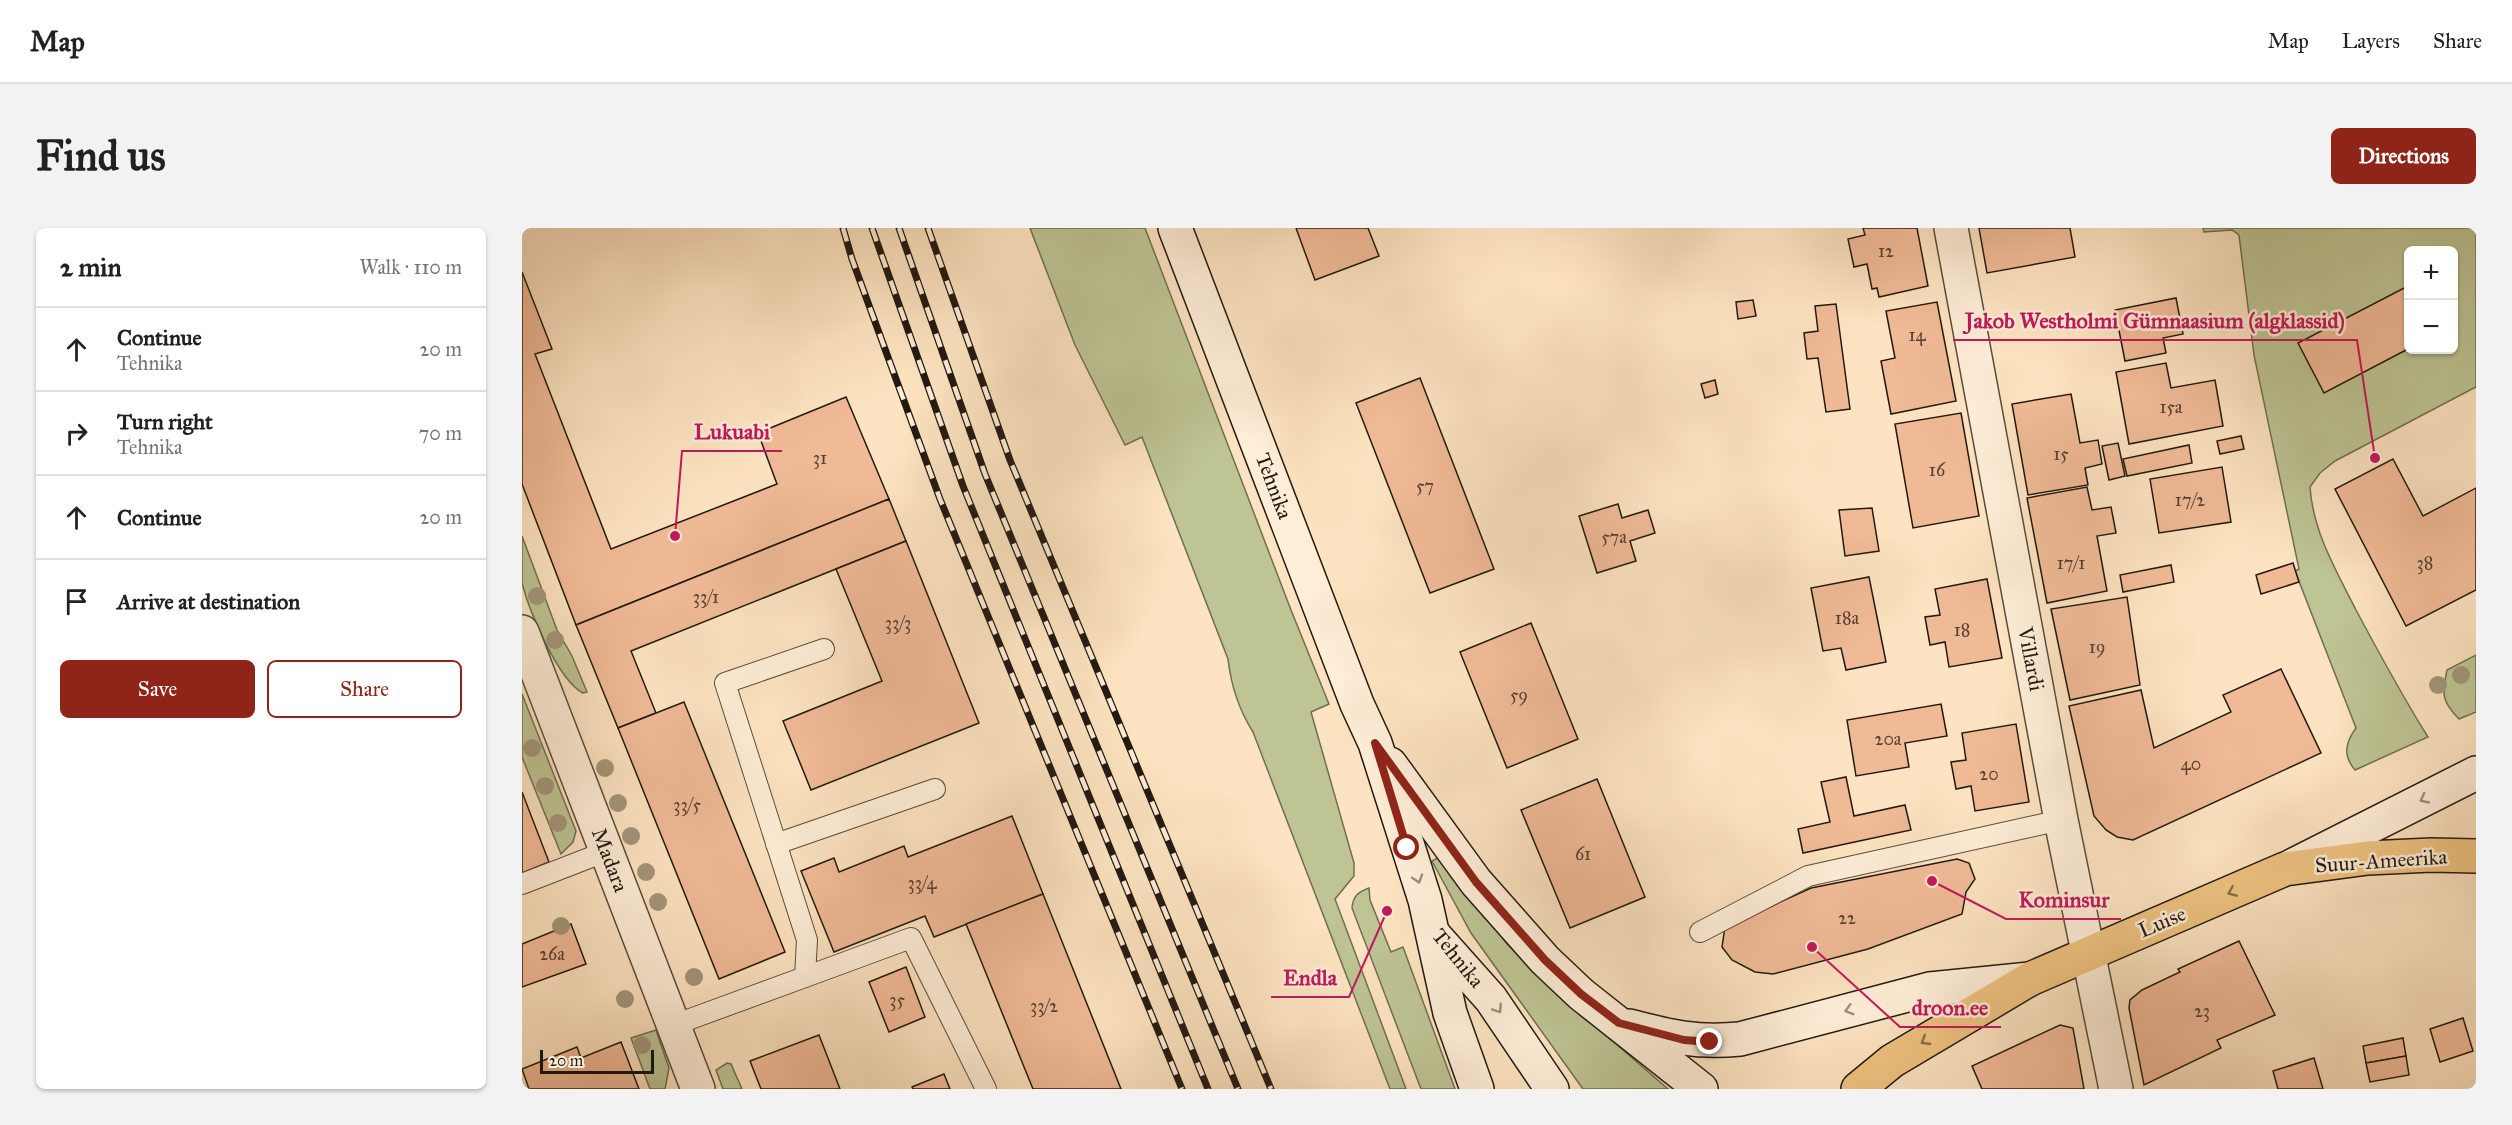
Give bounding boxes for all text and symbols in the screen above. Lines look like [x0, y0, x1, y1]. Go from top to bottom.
text: Map [30, 24, 85, 59]
text: Map [2268, 28, 2309, 54]
text: Layers [2342, 28, 2400, 54]
text: Share [2433, 28, 2482, 54]
button: Directions [2331, 128, 2476, 184]
text: Find us [36, 130, 166, 182]
house number: 12 [1878, 240, 1894, 262]
map controls [2404, 246, 2458, 354]
button: + [2404, 246, 2458, 300]
text: 2 min [60, 251, 121, 283]
text: Walk · 110 m [359, 255, 462, 279]
callout: Jakob Westholmi Gümnaasium (algklassid) [1953, 300, 2357, 340]
button: − [2404, 300, 2458, 354]
text: Jakob Westholmi Gümnaasium (algklassid) [1962, 307, 2345, 335]
text: Continue [117, 324, 202, 351]
house number: 14 [1908, 324, 1927, 346]
icon: ahead [60, 333, 93, 366]
text: 20 m [419, 337, 462, 361]
text: Tehnika [117, 351, 183, 375]
house number: 15a [2160, 396, 2183, 418]
text: Turn right [117, 408, 213, 435]
callout: Lukuabi [682, 411, 782, 451]
icon: right [60, 417, 93, 450]
text: Lukuabi [694, 418, 771, 445]
text: 70 m [419, 421, 462, 445]
text: Tehnika [117, 435, 183, 459]
house number: 15 [2053, 443, 2069, 465]
house number: 31 [813, 447, 827, 469]
street label: Tehnika [1250, 449, 1299, 523]
house number: 16 [1929, 459, 1946, 481]
house number: 57 [1416, 475, 1434, 497]
house number: 17/2 [2175, 489, 2205, 511]
icon: ahead [60, 501, 93, 534]
text: Continue [117, 504, 202, 531]
text: 20 m [419, 505, 462, 529]
house number: 57a [1601, 526, 1627, 548]
house number: 17/1 [2057, 552, 2085, 574]
house number: 38 [2417, 552, 2433, 574]
icon: arrive [60, 585, 93, 618]
house number: 33/1 [693, 586, 719, 608]
text: Arrive at destination [117, 588, 300, 615]
house number: 18a [1835, 607, 1860, 629]
house number: 33/3 [885, 612, 911, 634]
house number: 18 [1954, 619, 1970, 641]
street label: Villardi [2012, 624, 2050, 693]
house number: 19 [2089, 636, 2105, 658]
button: Save [60, 660, 255, 718]
button: Share [267, 660, 462, 718]
house number: 59 [1510, 684, 1528, 706]
house number: 20a [1875, 728, 1902, 750]
house number: 40 [2181, 753, 2201, 775]
house number: 20 [1979, 763, 1999, 785]
one-way arrow [2419, 792, 2430, 803]
house number: 33/5 [673, 794, 701, 816]
street label: Madara [586, 824, 634, 896]
route start [1393, 834, 1419, 860]
house number: 61 [1575, 843, 1591, 865]
street label: Suur-Ameerika [2314, 843, 2448, 879]
house number: 33/4 [908, 872, 937, 894]
one-way arrow [1410, 873, 1423, 884]
callout: Kominsur [2006, 879, 2121, 919]
one-way arrow [2227, 885, 2238, 897]
text: Kominsur [2019, 886, 2110, 913]
street label: Luise [2134, 900, 2190, 944]
house number: 22 [1838, 907, 1856, 929]
street label: Tehnika [1426, 923, 1490, 993]
house number: 26a [539, 943, 565, 965]
callout: Endla [1271, 957, 1349, 997]
text: Endla [1283, 964, 1338, 991]
callout: droon.ee [1900, 987, 2001, 1027]
house number: 35 [889, 989, 905, 1011]
text: droon.ee [1912, 994, 1988, 1021]
house number: 33/2 [1030, 995, 1058, 1017]
house number: 23 [2194, 1000, 2210, 1022]
one-way arrow [1491, 1003, 1502, 1014]
one-way arrow [1844, 1003, 1854, 1015]
route end [1696, 1028, 1722, 1054]
one-way arrow [1921, 1034, 1931, 1045]
scale bar [540, 1047, 654, 1074]
text: 20 m [549, 1051, 583, 1070]

